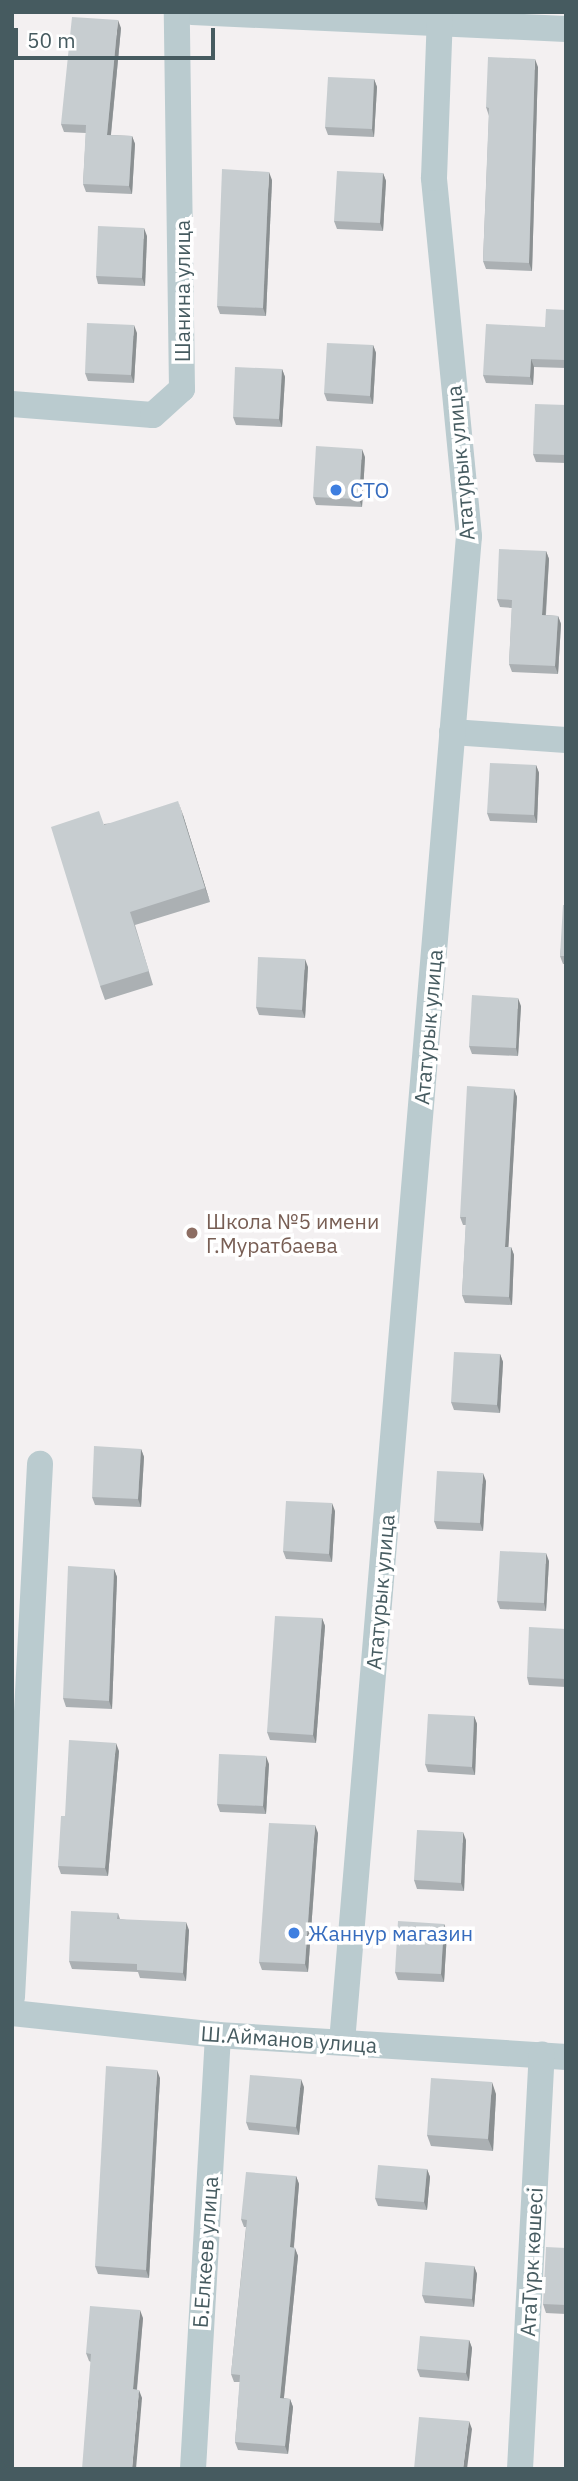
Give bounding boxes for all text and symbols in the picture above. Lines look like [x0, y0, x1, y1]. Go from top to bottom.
scale bar [18, 14, 219, 58]
text: 50 m [27, 26, 76, 54]
street label: Шанина улица [169, 220, 195, 362]
street label: Ататурык улица [441, 384, 479, 542]
place label: СТО [350, 477, 389, 503]
marker: СТО [328, 482, 344, 498]
street label: Ататурык улица [409, 948, 447, 1106]
place label: Школа №5 имени Г.Муратбаева [206, 1208, 379, 1258]
marker: Школа №5 имени Г.Муратбаева [184, 1225, 200, 1241]
street label: Ататурык улица [361, 1513, 399, 1671]
place label: Жаннур магазин [308, 1920, 473, 1946]
marker: Жаннур магазин [286, 1925, 302, 1941]
street label: Ш.Айманов улица [200, 2020, 378, 2058]
street label: Б.Елкеев улица [187, 2175, 223, 2329]
street label: АтаТүрк көшесі [515, 2187, 547, 2337]

